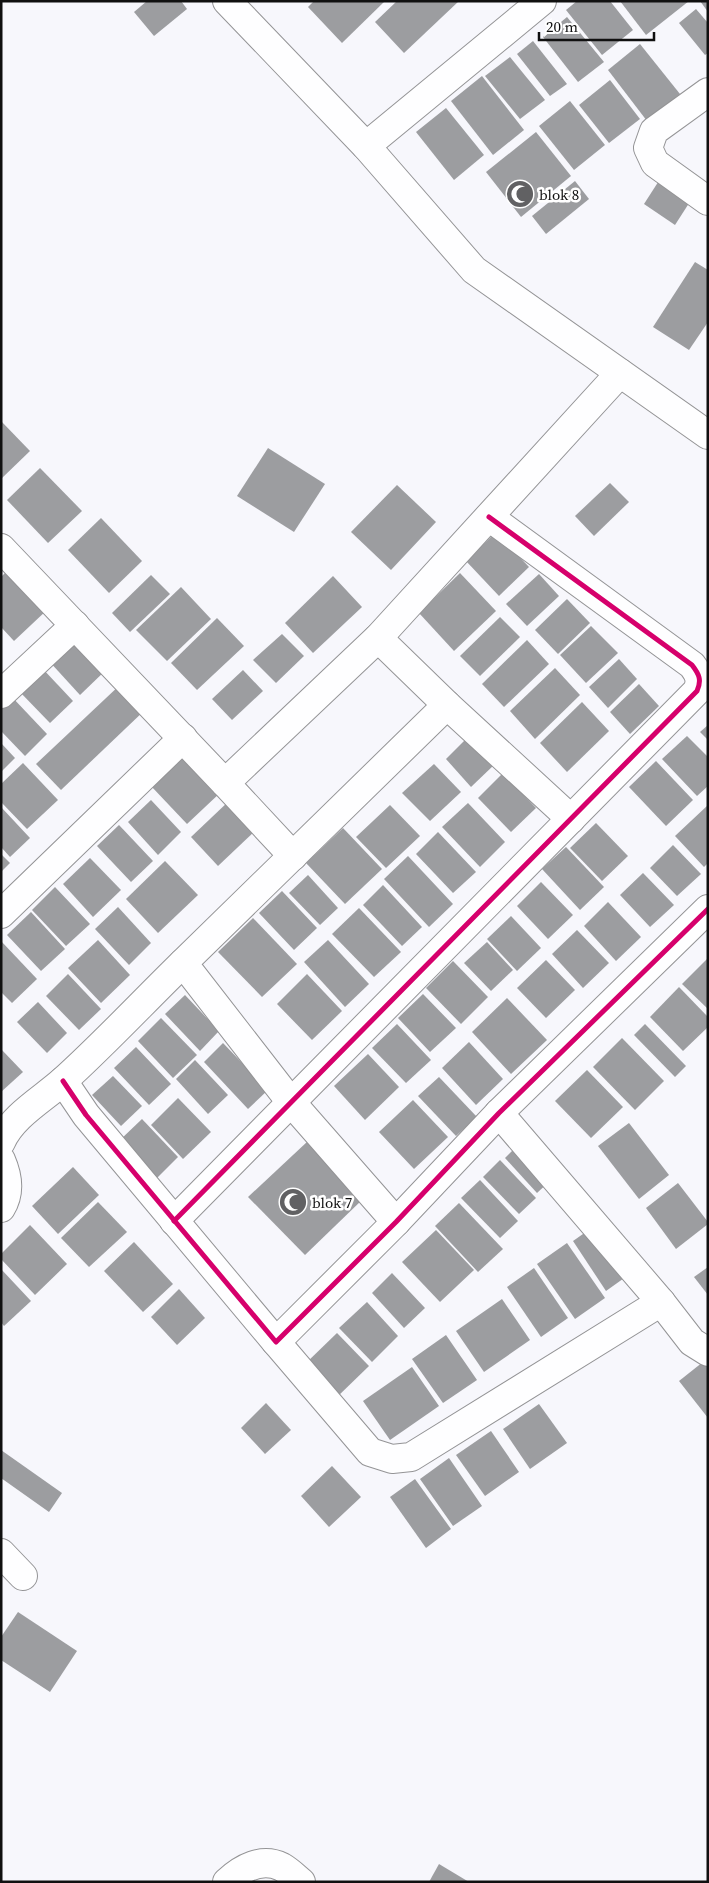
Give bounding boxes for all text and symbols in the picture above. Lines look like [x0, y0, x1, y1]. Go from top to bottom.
scale bar [539, 10, 654, 42]
text: 20 m [546, 16, 578, 37]
mosque icon: blok 8 [505, 179, 535, 209]
place label: blok 8 [539, 184, 579, 205]
mosque icon: blok 7 [278, 1187, 308, 1217]
place label: blok 7 [312, 1192, 352, 1213]

